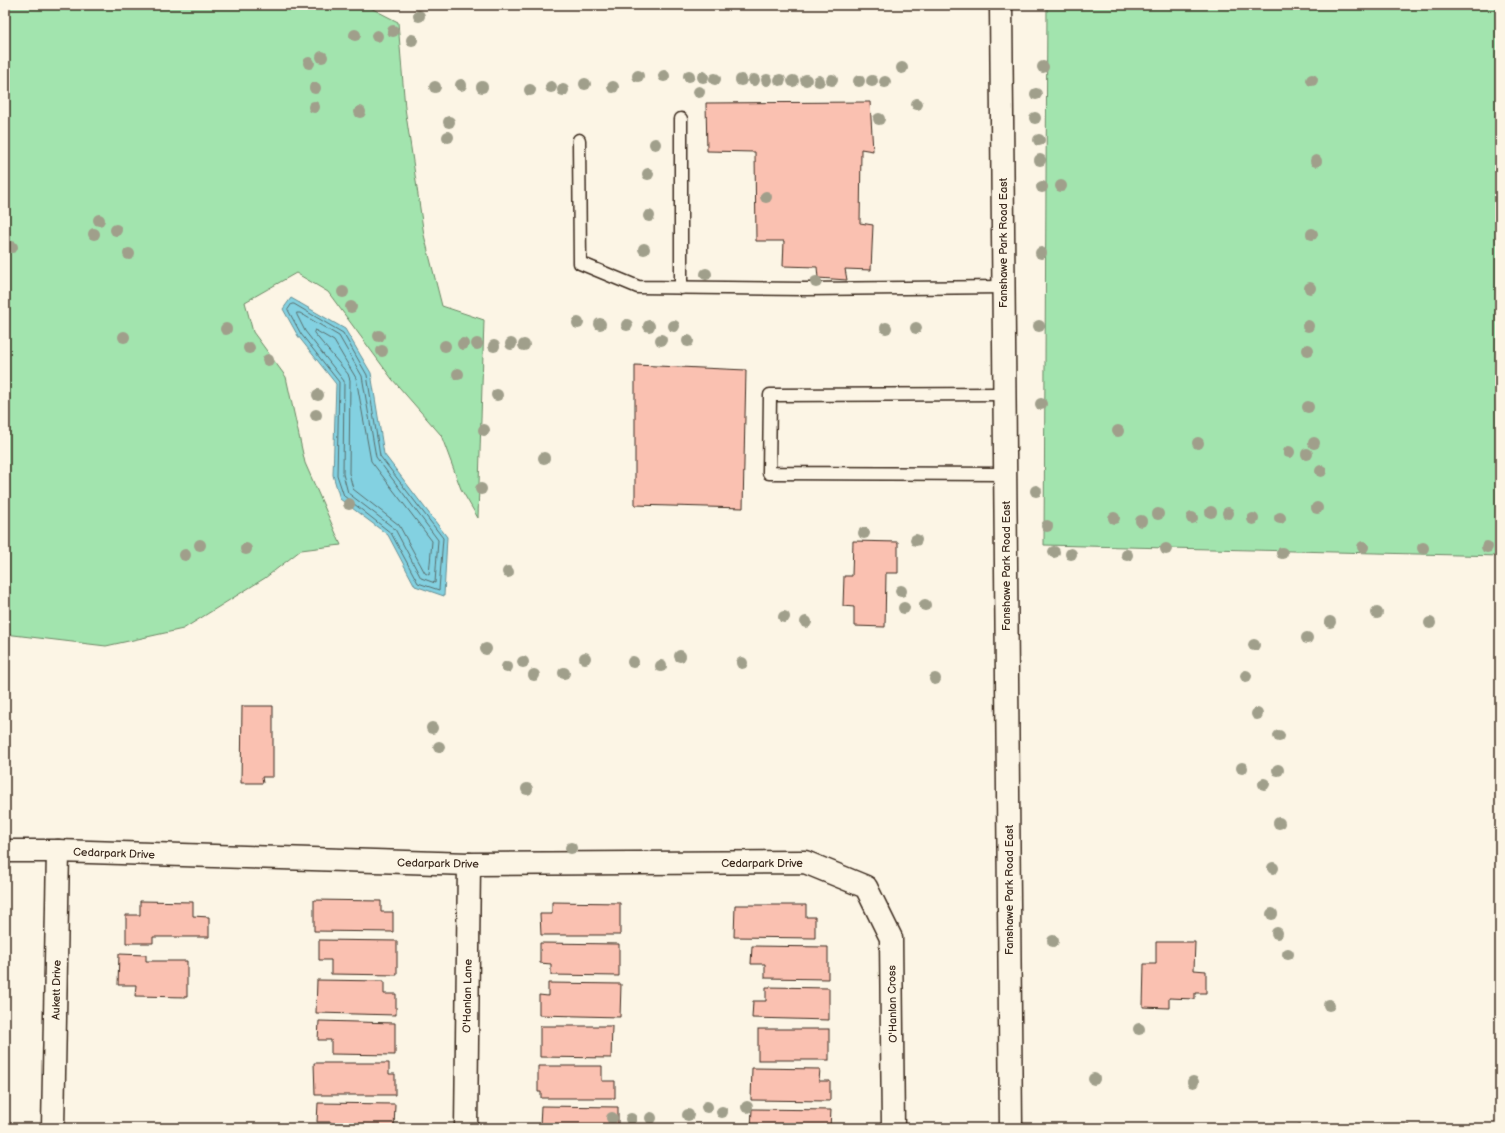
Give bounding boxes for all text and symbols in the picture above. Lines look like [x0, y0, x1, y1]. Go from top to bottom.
street label: Fanshawe Park Road East [997, 177, 1010, 308]
street label: Fanshawe Park Road East [1000, 500, 1013, 631]
street label: Fanshawe Park Road East [1003, 824, 1016, 955]
street label: Cedarpark Drive [73, 846, 155, 861]
street label: Cedarpark Drive [397, 856, 479, 871]
street label: Cedarpark Drive [721, 857, 803, 870]
street label: O'Hanlan Lane [460, 958, 475, 1033]
street label: Aukett Drive [49, 959, 64, 1020]
street label: O'Hanlan Cross [885, 964, 900, 1043]

